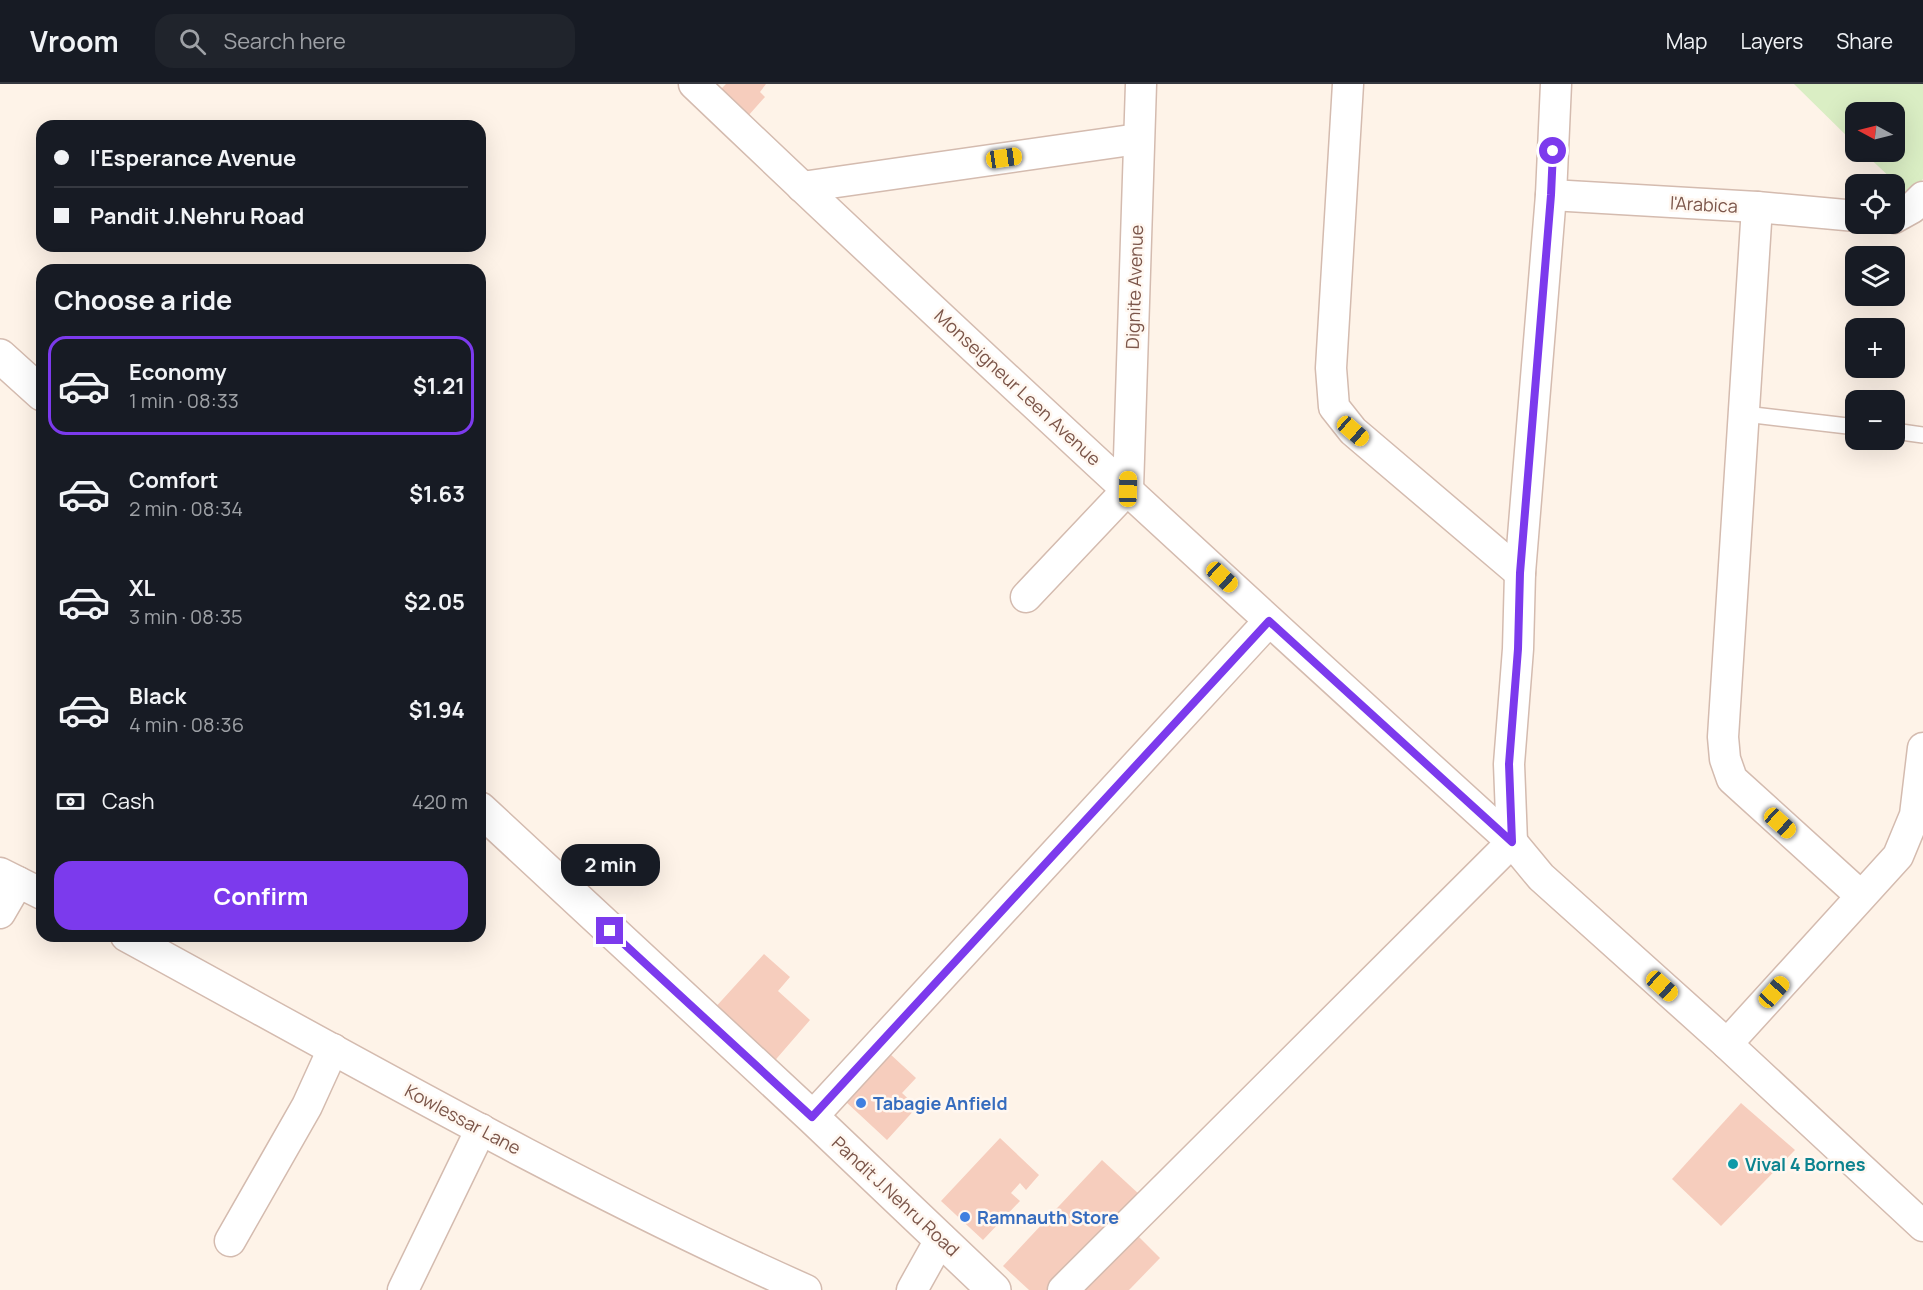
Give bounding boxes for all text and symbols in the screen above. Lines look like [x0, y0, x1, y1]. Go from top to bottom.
search box [155, 14, 575, 68]
text: Vroom [30, 22, 119, 60]
icon: search [176, 25, 209, 58]
text: Search here [224, 26, 346, 56]
text: Map [1666, 27, 1707, 55]
text: Layers [1740, 27, 1803, 55]
text: Share [1836, 27, 1893, 55]
north arrow [1845, 102, 1905, 162]
map controls [1845, 102, 1905, 450]
route start [1539, 137, 1566, 164]
text: l'Esperance Avenue [90, 143, 296, 173]
car [985, 147, 1023, 169]
button: locate [1845, 174, 1905, 234]
street label: l'Arabica [1670, 190, 1738, 218]
text: Pandit J.Nehru Road [90, 201, 304, 231]
street label: Dignite Avenue [1120, 224, 1148, 350]
button: layers [1845, 246, 1905, 306]
text: Choose a ride [54, 281, 232, 318]
street label: Monseigneur Leen Avenue [930, 304, 1106, 470]
button: + [1845, 318, 1905, 378]
text: Economy [129, 357, 227, 387]
icon: car [57, 359, 111, 413]
text: $1.21 [413, 371, 465, 401]
text: 1 min · 08:33 [129, 387, 239, 414]
button: − [1845, 390, 1905, 450]
car [1334, 412, 1372, 450]
text: Comfort [129, 465, 218, 495]
icon: car [57, 467, 111, 521]
car [1119, 471, 1137, 507]
text: $1.63 [409, 479, 465, 509]
text: 2 min · 08:34 [129, 495, 243, 522]
car [1203, 558, 1241, 596]
text: XL [129, 573, 155, 603]
icon: car [57, 575, 111, 629]
text: $2.05 [404, 587, 465, 617]
text: 3 min · 08:35 [129, 603, 243, 630]
text: Black [129, 681, 186, 711]
icon: car [57, 683, 111, 737]
text: $1.94 [409, 695, 465, 725]
text: 4 min · 08:36 [129, 711, 244, 738]
icon: cash [54, 785, 87, 818]
text: Cash [102, 786, 155, 816]
text: 420 m [412, 788, 468, 815]
car [1761, 804, 1799, 842]
callout: 2 min [560, 844, 660, 886]
text: 2 min [584, 851, 637, 878]
button: Confirm [54, 861, 468, 930]
route end [596, 917, 623, 944]
car [1643, 967, 1681, 1005]
car [1755, 973, 1793, 1011]
street label: Kowlessar Lane [401, 1078, 525, 1160]
place label: Tabagie Anfield [873, 1091, 1008, 1115]
marker: Tabagie Anfield [854, 1096, 868, 1110]
street label: Pandit J.Nehru Road [827, 1131, 965, 1261]
place label: Vival 4 Bornes [1745, 1152, 1866, 1176]
marker: Vival 4 Bornes [1726, 1157, 1740, 1171]
place label: Ramnauth Store [977, 1205, 1119, 1229]
marker: Ramnauth Store [958, 1210, 972, 1224]

